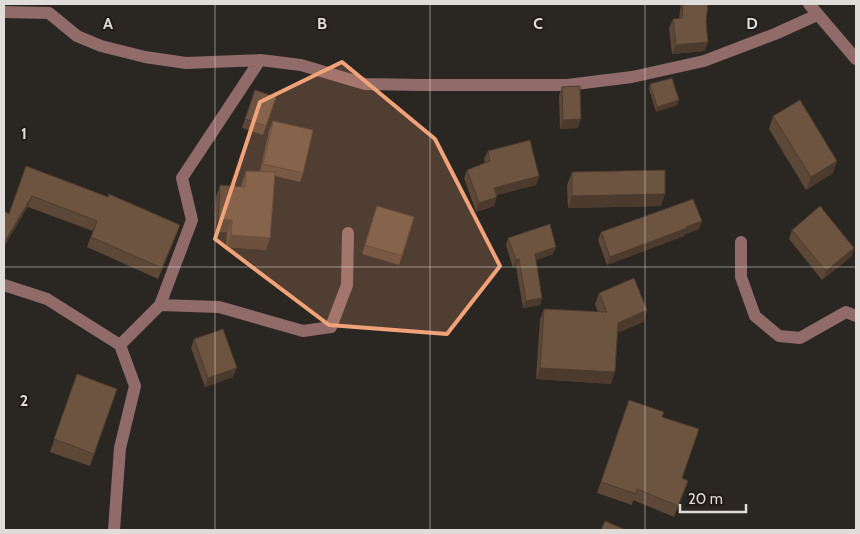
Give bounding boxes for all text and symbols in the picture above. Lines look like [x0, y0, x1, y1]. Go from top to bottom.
text: A [103, 14, 113, 33]
text: B [317, 14, 327, 33]
text: C [533, 14, 543, 33]
text: D [746, 14, 758, 33]
text: 1 [21, 124, 27, 143]
text: 2 [20, 391, 28, 410]
scale bar [680, 482, 746, 514]
text: 20 m [688, 490, 723, 508]

